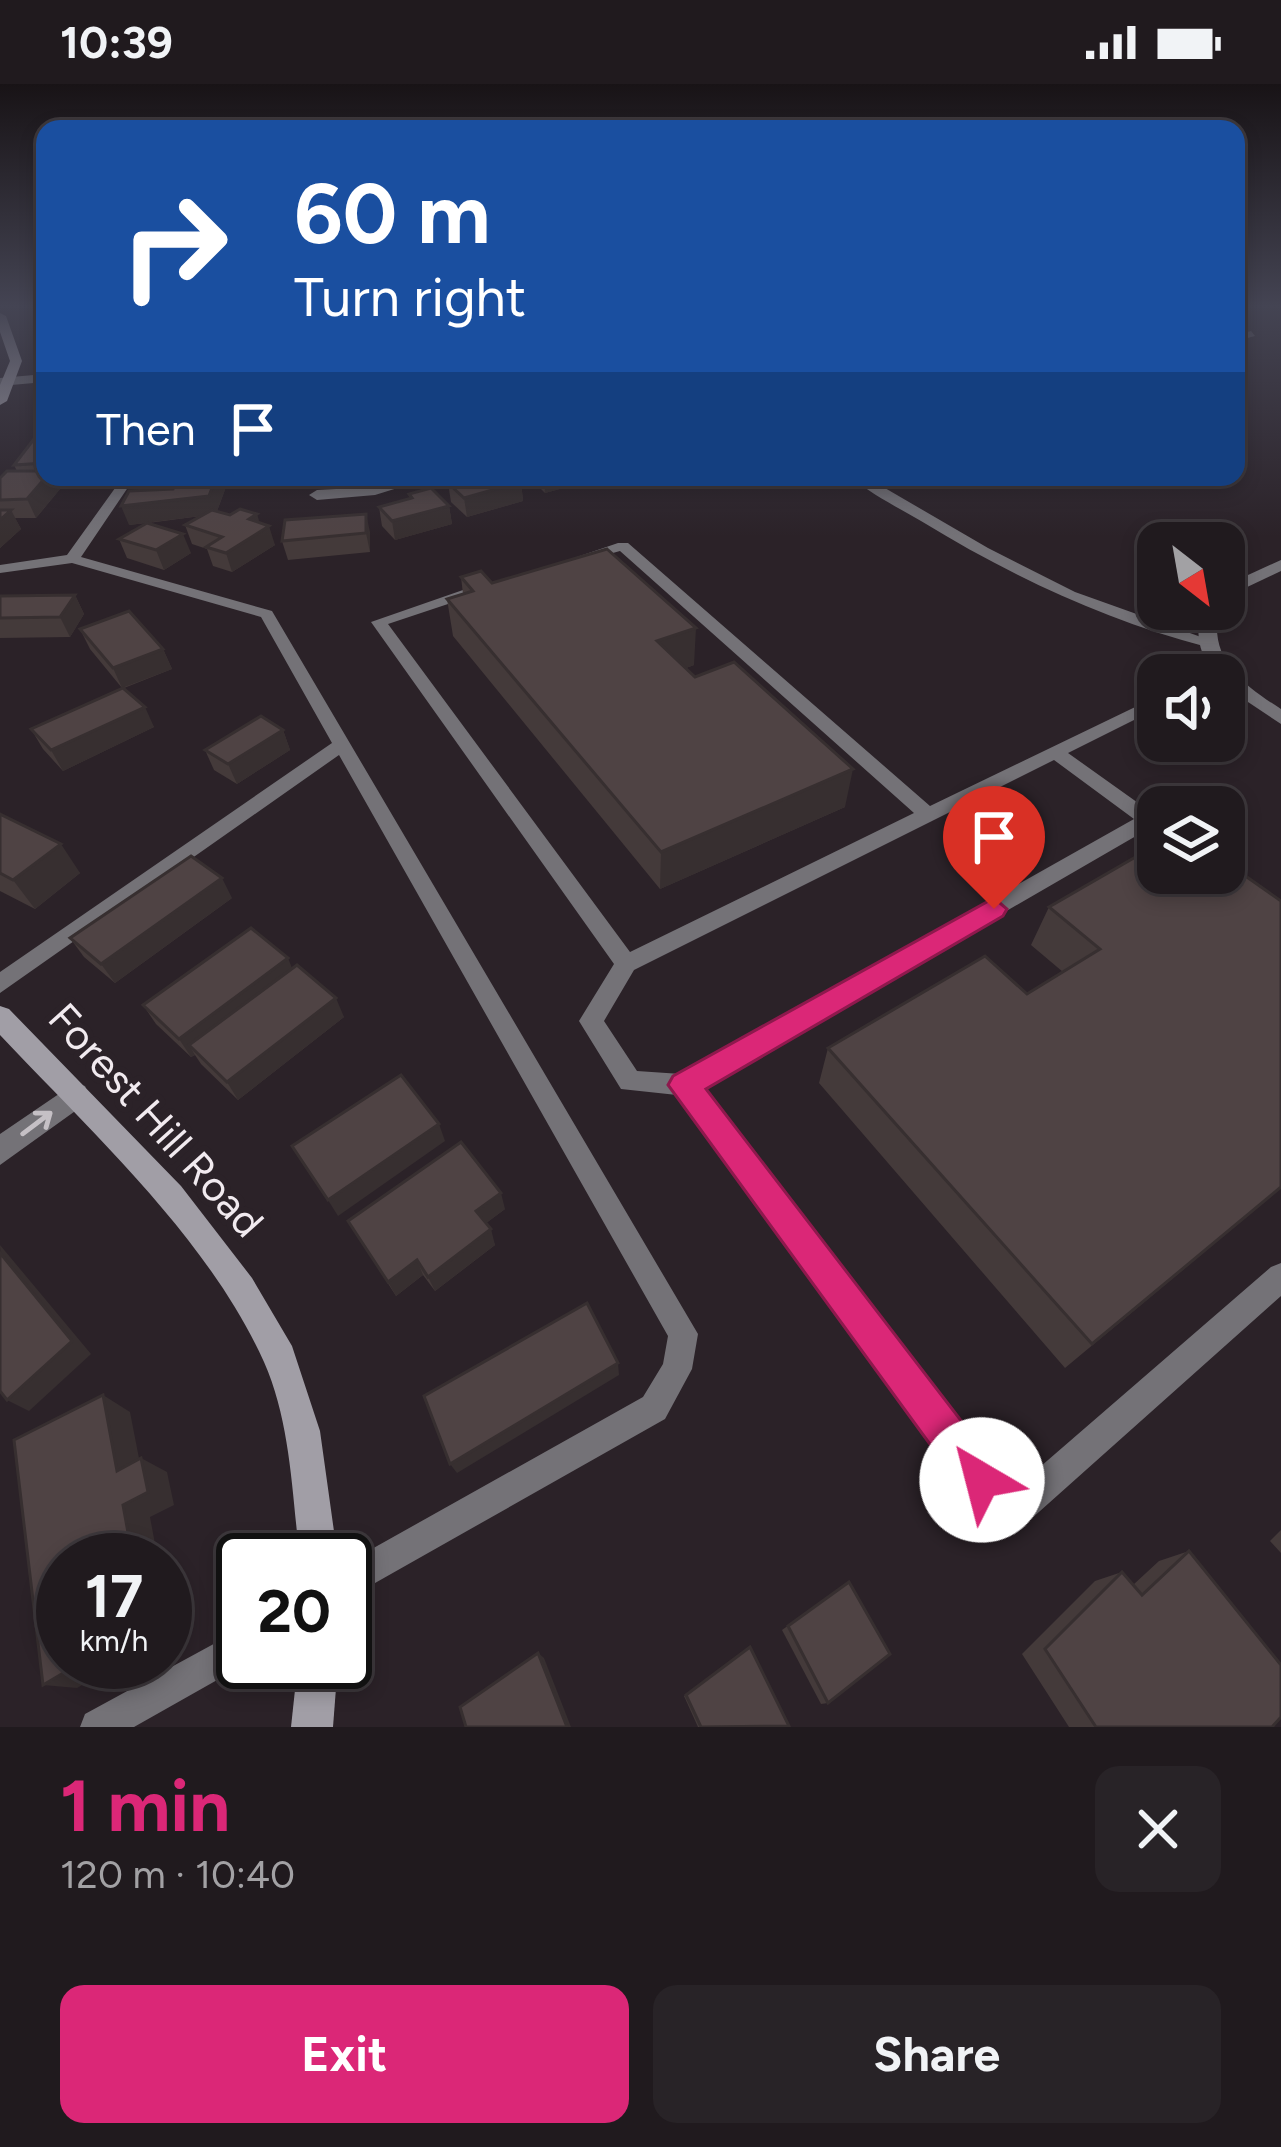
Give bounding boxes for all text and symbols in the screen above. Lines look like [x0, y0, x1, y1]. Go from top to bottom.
text: 10:39 [60, 15, 173, 69]
text: 60 m [294, 163, 490, 264]
icon: right [96, 168, 252, 324]
text: Turn right [294, 265, 526, 330]
icon: arrive [220, 396, 286, 462]
text: Then [96, 402, 196, 456]
north arrow [1137, 522, 1245, 630]
map controls [1137, 522, 1245, 894]
button: sound [1137, 654, 1245, 762]
pin [943, 786, 1045, 909]
button: layers [1137, 786, 1245, 894]
icon: arrive [961, 804, 1027, 870]
street label: Forest Hill Road [38, 993, 274, 1247]
one-way arrow [20, 1110, 53, 1136]
position arrow [919, 1417, 1045, 1543]
speed limit sign: 20 [216, 1533, 372, 1689]
text: 17 [85, 1560, 143, 1632]
text: km/h [80, 1622, 148, 1659]
text: 1 min [60, 1763, 230, 1849]
button: close [1095, 1766, 1221, 1892]
text: 120 m · 10:40 [60, 1851, 295, 1898]
button: Exit [60, 1985, 629, 2123]
button: Share [653, 1985, 1221, 2123]

